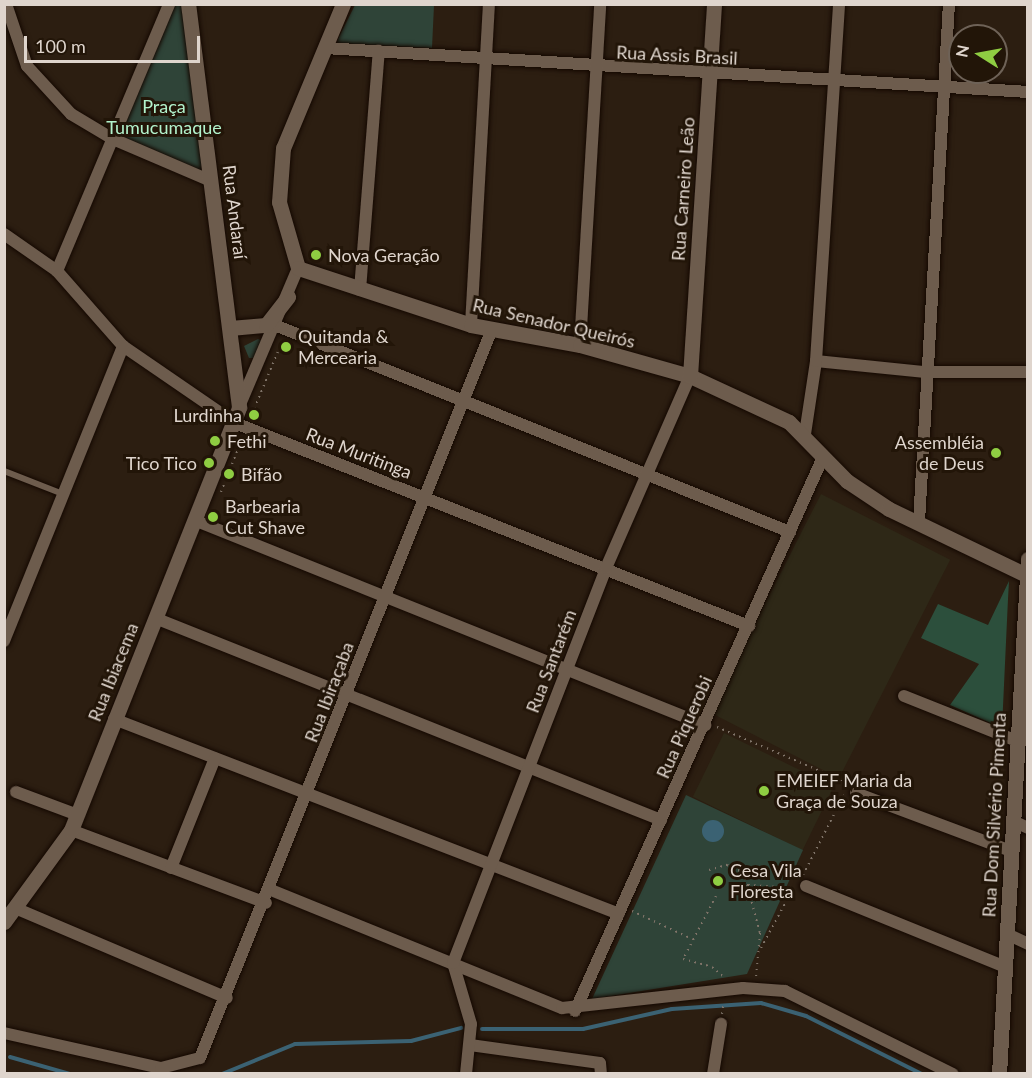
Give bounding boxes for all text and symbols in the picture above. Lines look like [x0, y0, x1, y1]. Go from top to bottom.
scale bar [27, 24, 202, 62]
north arrow [948, 24, 1008, 84]
text: 100 m [35, 35, 86, 57]
street label: Rua Assis Brasil [615, 41, 739, 69]
text: N [951, 43, 972, 59]
park label: Praça Tumucumaque [106, 96, 222, 138]
street label: Rua Carneiro Leão [667, 116, 699, 262]
street label: Rua Andaraí [218, 163, 252, 261]
place label: Nova Geração [328, 244, 440, 266]
marker: Nova Geração [309, 248, 323, 262]
street label: Rua Senador Queirós [470, 294, 638, 352]
place label: Quitanda & Mercearia [298, 326, 389, 368]
marker: Quitanda & Mercearia [279, 340, 293, 354]
place label: Lurdinha [174, 404, 242, 426]
marker: Lurdinha [247, 408, 261, 422]
street label: Rua Muritinga [303, 423, 415, 483]
place label: Fethi [227, 430, 267, 452]
place label: Assembléia de Deus [895, 432, 984, 474]
marker: Fethi [208, 434, 222, 448]
marker: Assembléia de Deus [989, 446, 1003, 460]
place label: Tico Tico [125, 452, 197, 474]
marker: Tico Tico [202, 456, 216, 470]
place label: Bifão [241, 463, 282, 485]
marker: Bifão [222, 467, 236, 481]
place label: Barbearia Cut Shave [225, 496, 305, 538]
marker: Barbearia Cut Shave [206, 510, 220, 524]
street label: Rua Santarém [521, 606, 581, 716]
street label: Rua Ibiacema [83, 620, 143, 724]
street label: Rua Ibiraçaba [300, 639, 358, 745]
street label: Rua Piquerobi [652, 672, 716, 782]
street label: Rua Dom Silvério Pimenta [978, 712, 1010, 918]
place label: EMEIEF Maria da Graça de Souza [776, 770, 913, 812]
marker: EMEIEF Maria da Graça de Souza [757, 784, 771, 798]
place label: Cesa Vila Floresta [730, 860, 802, 902]
marker: Cesa Vila Floresta [711, 874, 725, 888]

